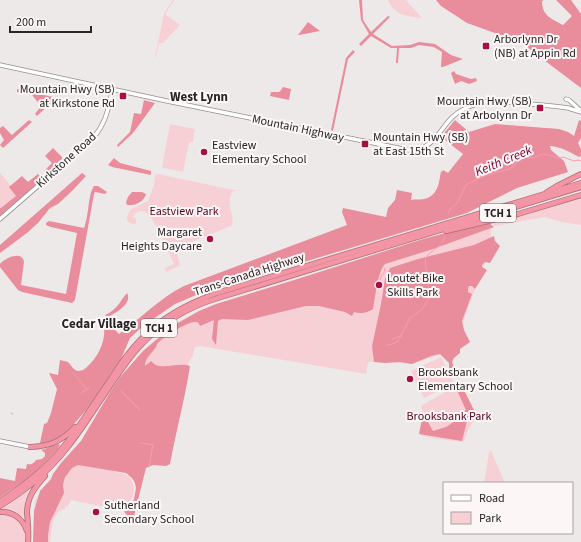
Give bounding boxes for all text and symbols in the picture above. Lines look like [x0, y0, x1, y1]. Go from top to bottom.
scale bar [10, 8, 91, 34]
text: 200 m [16, 14, 46, 31]
place label: Arborlynn Dr (NB) at Appin Rd [494, 31, 576, 62]
marker: Arborlynn Dr (NB) at Appin Rd [481, 41, 491, 51]
place label: Mountain Hwy (SB) at Kirkstone Rd [20, 81, 115, 112]
district label: West Lynn [170, 88, 228, 106]
marker: Mountain Hwy (SB) at Kirkstone Rd [118, 91, 128, 101]
place label: Mountain Hwy (SB) at Arbolynn Dr [437, 93, 533, 124]
marker: Mountain Hwy (SB) at Arbolynn Dr [535, 103, 545, 113]
street label: Mountain Highway [250, 110, 346, 147]
street label: Kirkstone Road [32, 129, 100, 192]
place label: Mountain Hwy (SB) at East 15th St [373, 129, 468, 160]
place label: Eastview Elementary School [212, 137, 307, 168]
marker: Mountain Hwy (SB) at East 15th St [360, 139, 370, 149]
water label: Keith Creek [472, 141, 535, 181]
marker: Eastview Elementary School [199, 147, 209, 157]
park label: Eastview Park [149, 203, 219, 220]
road number: TCH 1 [480, 204, 516, 222]
place label: Margaret Heights Daycare [121, 224, 202, 255]
marker: Margaret Heights Daycare [205, 234, 215, 244]
street label: Trans-Canada Highway [192, 248, 307, 300]
place label: Loutet Bike Skills Park [387, 270, 444, 301]
marker: Loutet Bike Skills Park [374, 280, 384, 290]
district label: Cedar Village [62, 315, 137, 333]
road number: TCH 1 [141, 319, 177, 337]
place label: Brooksbank Elementary School [418, 364, 513, 395]
marker: Brooksbank Elementary School [405, 374, 415, 384]
park label: Brooksbank Park [407, 408, 492, 425]
legend [443, 482, 573, 534]
text: Road [479, 490, 505, 507]
place label: Sutherland Secondary School [104, 497, 194, 528]
marker: Sutherland Secondary School [91, 507, 101, 517]
text: Park [479, 510, 501, 527]

